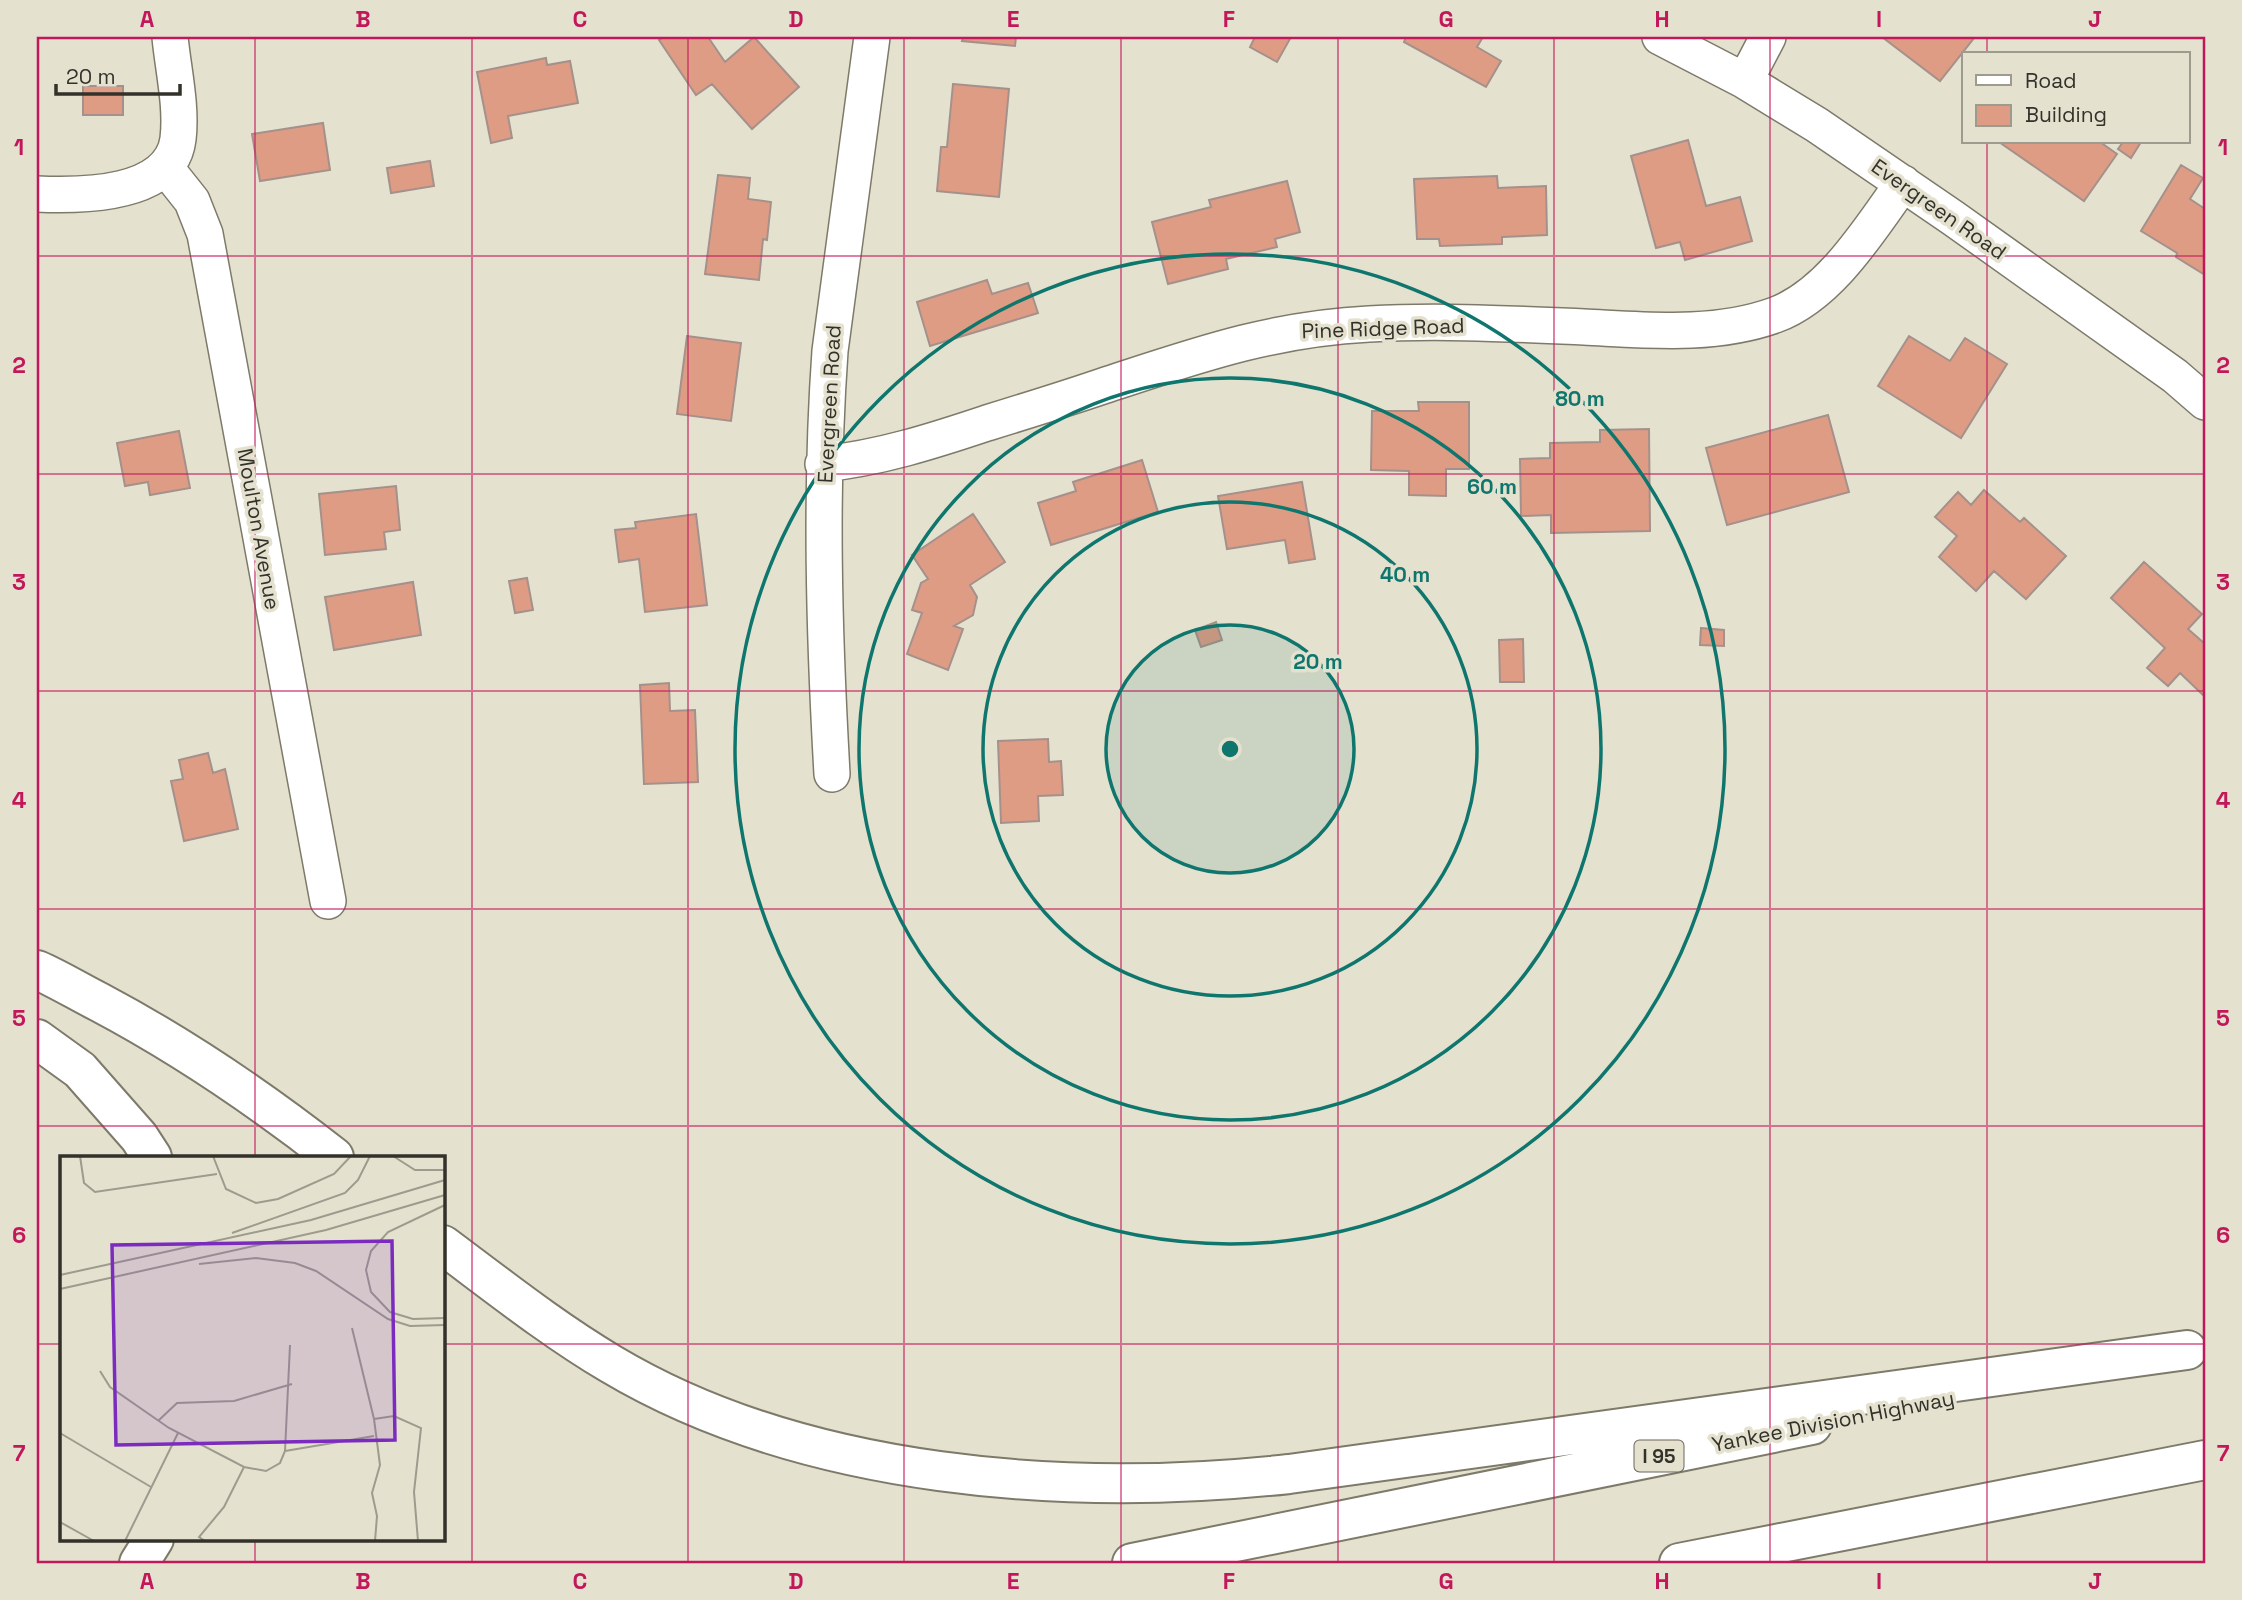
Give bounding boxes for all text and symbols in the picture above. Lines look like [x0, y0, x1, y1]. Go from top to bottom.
text: A [140, 4, 155, 34]
text: B [355, 4, 371, 34]
text: C [573, 4, 587, 34]
text: D [788, 4, 804, 34]
text: E [1007, 4, 1019, 34]
text: F [1223, 4, 1235, 34]
text: G [1438, 4, 1454, 34]
text: H [1654, 4, 1670, 34]
text: I [1876, 4, 1882, 34]
text: J [2088, 4, 2102, 34]
scale bar [56, 52, 180, 96]
legend [1962, 52, 2190, 144]
text: 20 m [66, 63, 116, 90]
text: Road [2025, 67, 2077, 94]
text: Building [2025, 101, 2107, 128]
text: 1 [14, 132, 24, 162]
text: 1 [2218, 132, 2228, 162]
street label: Evergreen Road [1866, 153, 2012, 265]
street label: Pine Ridge Road [1301, 312, 1465, 344]
street label: Evergreen Road [811, 324, 847, 484]
text: 2 [12, 350, 26, 380]
text: 2 [2216, 350, 2230, 380]
text: 80 m [1555, 385, 1605, 412]
street label: Moulton Avenue [232, 446, 286, 612]
text: 60 m [1467, 473, 1517, 500]
text: 40 m [1380, 561, 1430, 588]
text: 3 [12, 567, 26, 597]
text: 3 [2216, 567, 2230, 597]
text: 20 m [1293, 648, 1343, 675]
centre of rings [1218, 737, 1242, 761]
text: 4 [12, 785, 27, 815]
text: 4 [2216, 785, 2231, 815]
text: 5 [12, 1003, 26, 1033]
text: 5 [2216, 1003, 2230, 1033]
inset map [60, 1156, 444, 1540]
text: 6 [12, 1220, 26, 1250]
text: 6 [2216, 1220, 2230, 1250]
street label: Yankee Division Highway [1709, 1384, 1957, 1458]
text: 7 [13, 1438, 26, 1468]
text: 7 [2217, 1438, 2230, 1468]
road number: I 95 [1634, 1440, 1684, 1472]
text: A [140, 1566, 155, 1596]
text: B [355, 1566, 371, 1596]
text: C [573, 1566, 587, 1596]
text: D [788, 1566, 804, 1596]
text: E [1007, 1566, 1019, 1596]
text: F [1223, 1566, 1235, 1596]
text: G [1438, 1566, 1454, 1596]
text: H [1654, 1566, 1670, 1596]
text: I [1876, 1566, 1882, 1596]
text: J [2088, 1566, 2102, 1596]

